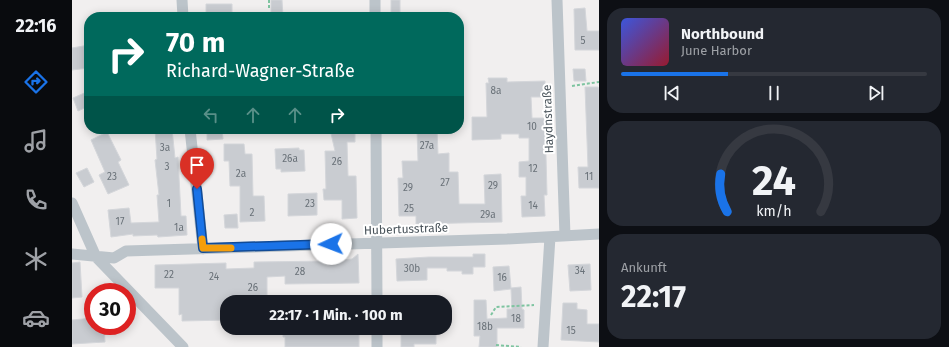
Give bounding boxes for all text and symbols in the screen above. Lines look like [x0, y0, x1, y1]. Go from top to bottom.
text: 22:16 [16, 15, 56, 37]
text: Northbound [681, 25, 764, 43]
text: 70 m [166, 26, 225, 59]
icon: right [100, 28, 152, 80]
house number: 5 [580, 35, 586, 47]
text: June Harbor [681, 43, 752, 58]
text: Richard-Wagner-Straße [166, 60, 355, 82]
icon: directions [22, 68, 50, 96]
icon: previous [661, 82, 683, 104]
icon: pause [763, 82, 785, 104]
icon: next [865, 82, 887, 104]
street label: Haydnstraße [540, 84, 556, 154]
house number: 8a [491, 85, 501, 97]
icon: left [200, 104, 222, 126]
icon: ahead [242, 104, 264, 126]
icon: ahead [284, 104, 306, 126]
icon: right [326, 104, 348, 126]
house number: 10 [527, 121, 537, 133]
icon: music [22, 127, 50, 155]
house number: 27a [420, 140, 434, 152]
house number: 3a [160, 142, 170, 154]
pin [180, 148, 214, 189]
house number: 26a [282, 153, 298, 165]
icon: arrive [186, 154, 208, 176]
text: 24 [752, 155, 796, 205]
house number: 26 [332, 156, 342, 168]
house number: 3 [165, 161, 170, 173]
house number: 12 [528, 163, 538, 175]
house number: 2a [236, 168, 246, 180]
house number: 23 [107, 171, 117, 183]
house number: 11 [585, 171, 593, 183]
house number: 27 [440, 177, 450, 189]
house number: 29 [488, 180, 498, 192]
house number: 29 [403, 182, 413, 194]
icon: phone [22, 186, 50, 214]
house number: 1 [167, 198, 171, 210]
house number: 23 [305, 198, 315, 210]
house number: 14 [528, 200, 539, 212]
text: km/h [756, 202, 792, 219]
house number: 25 [404, 203, 414, 215]
house number: 2 [250, 207, 255, 219]
house number: 29a [480, 209, 496, 221]
house number: 17 [116, 216, 125, 228]
street label: Hubertusstraße [363, 221, 449, 237]
house number: 1a [174, 222, 184, 234]
position arrow [310, 223, 352, 265]
icon: climate [22, 245, 50, 273]
text: Ankunft [621, 260, 667, 275]
house number: 30b [404, 263, 420, 275]
house number: 34 [575, 265, 586, 277]
house number: 28 [295, 266, 306, 278]
house number: 22 [164, 269, 174, 281]
house number: 24 [209, 271, 220, 283]
house number: 16 [497, 272, 507, 284]
text: 22:17 [621, 279, 686, 315]
house number: 26 [248, 282, 258, 294]
speed limit sign: 30 [84, 283, 136, 335]
icon: car [22, 304, 50, 332]
text: 22:17 · 1 Min. · 100 m [269, 306, 403, 324]
house number: 18 [511, 313, 521, 325]
house number: 18b [477, 321, 493, 333]
house number: 15 [566, 325, 576, 337]

